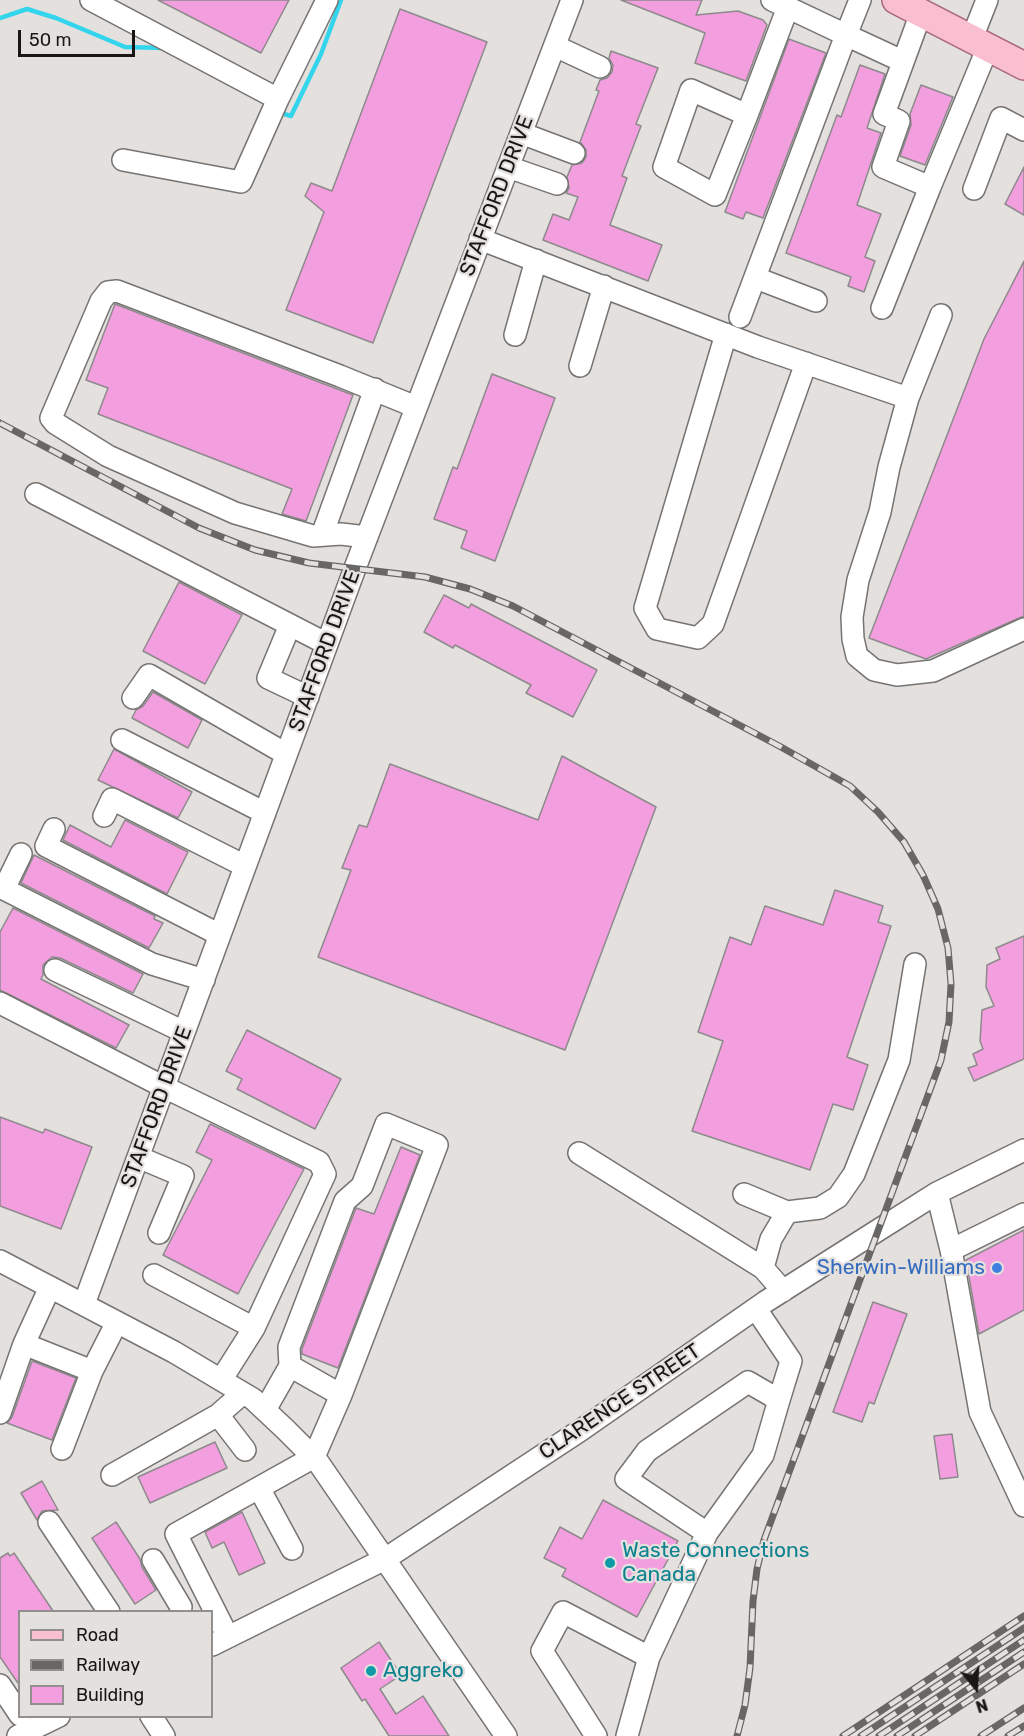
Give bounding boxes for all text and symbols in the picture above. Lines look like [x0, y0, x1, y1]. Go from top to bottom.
scale bar [21, 18, 138, 56]
text: 50 m [29, 29, 72, 51]
street label: STAFFORD DRIVE [455, 112, 539, 280]
street label: STAFFORD DRIVE [284, 567, 366, 735]
street label: STAFFORD DRIVE [116, 1023, 198, 1191]
place label: Sherwin-Williams [817, 1255, 985, 1281]
marker: Sherwin-Williams [990, 1261, 1004, 1275]
street label: CLARENCE STREET [535, 1339, 705, 1465]
place label: Waste Connections Canada [622, 1538, 809, 1588]
marker: Waste Connections Canada [603, 1556, 617, 1570]
legend [18, 1610, 213, 1718]
text: Road [76, 1624, 119, 1646]
text: Railway [76, 1654, 140, 1676]
place label: Aggreko [383, 1658, 464, 1684]
north arrow [946, 1658, 1006, 1718]
marker: Aggreko [364, 1664, 378, 1678]
text: Building [76, 1684, 144, 1706]
text: N [973, 1695, 990, 1716]

